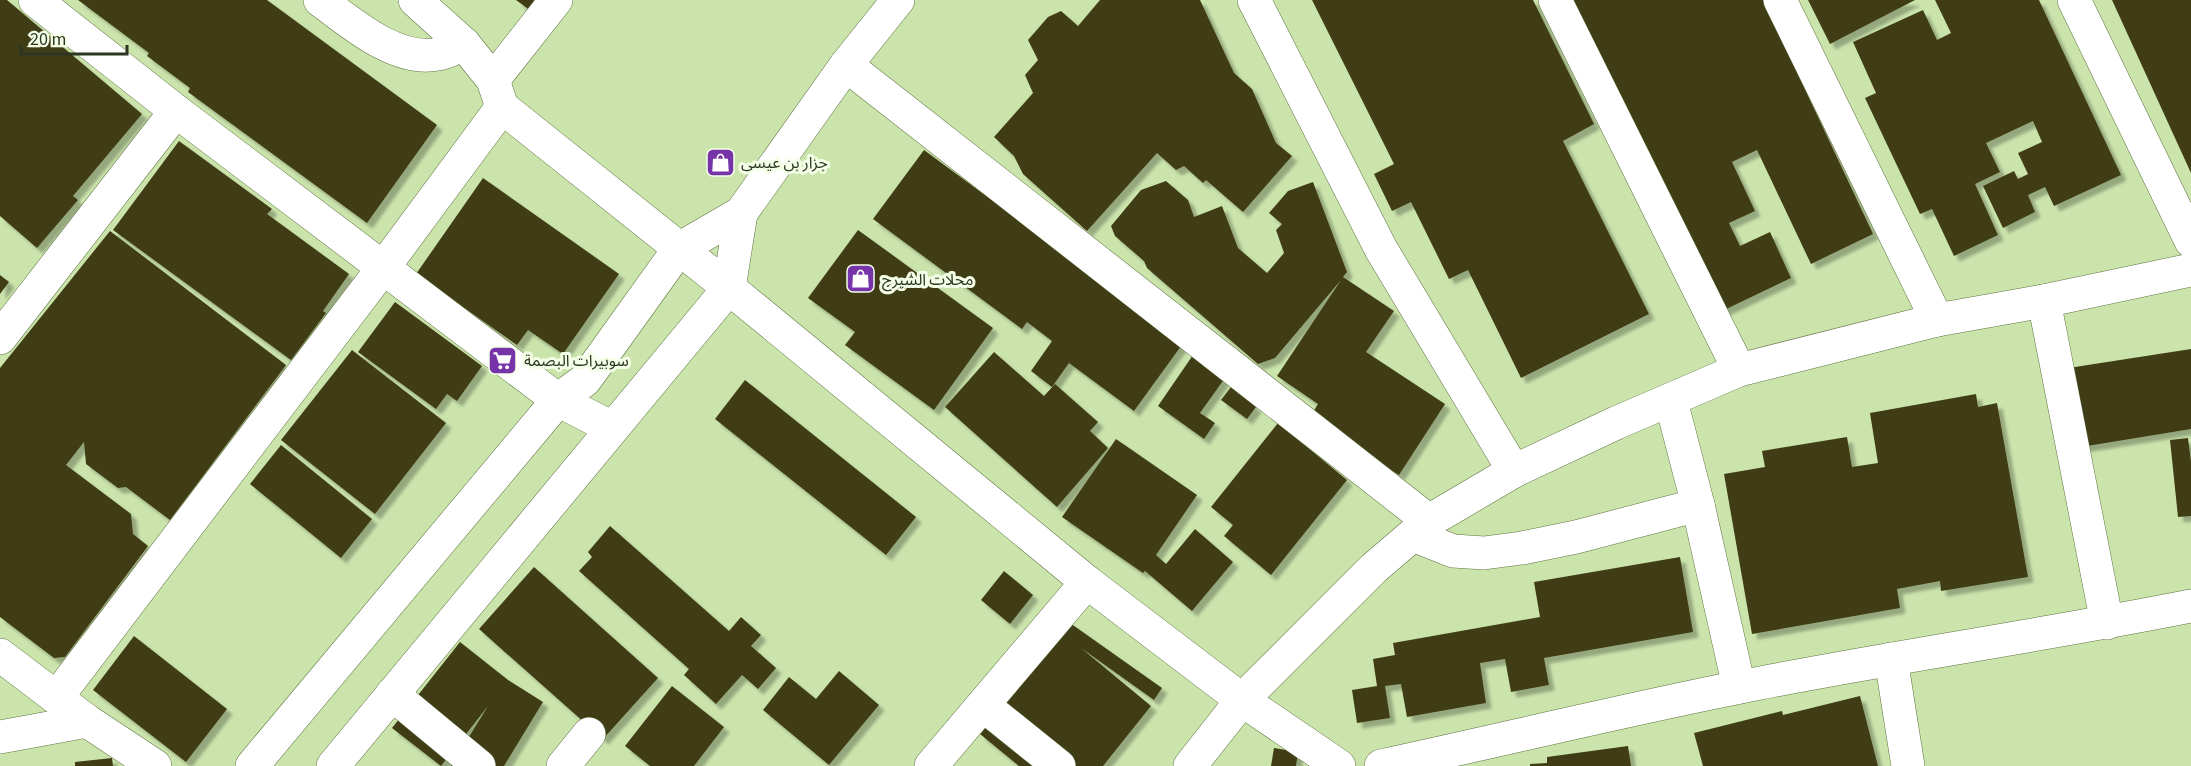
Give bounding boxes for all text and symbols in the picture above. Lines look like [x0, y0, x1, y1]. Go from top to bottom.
scale bar [21, 18, 128, 56]
text: 20 m [30, 27, 66, 52]
shop icon: جزار بن عيسى [704, 146, 736, 178]
place label: جزار بن عيسى [741, 152, 828, 174]
shop icon: محلات الشيرح [845, 263, 877, 295]
place label: محلات الشيرح [882, 269, 973, 292]
supermarket icon: سوبيرات البصمة [487, 344, 519, 376]
place label: سوبيرات البصمة [524, 350, 629, 372]

